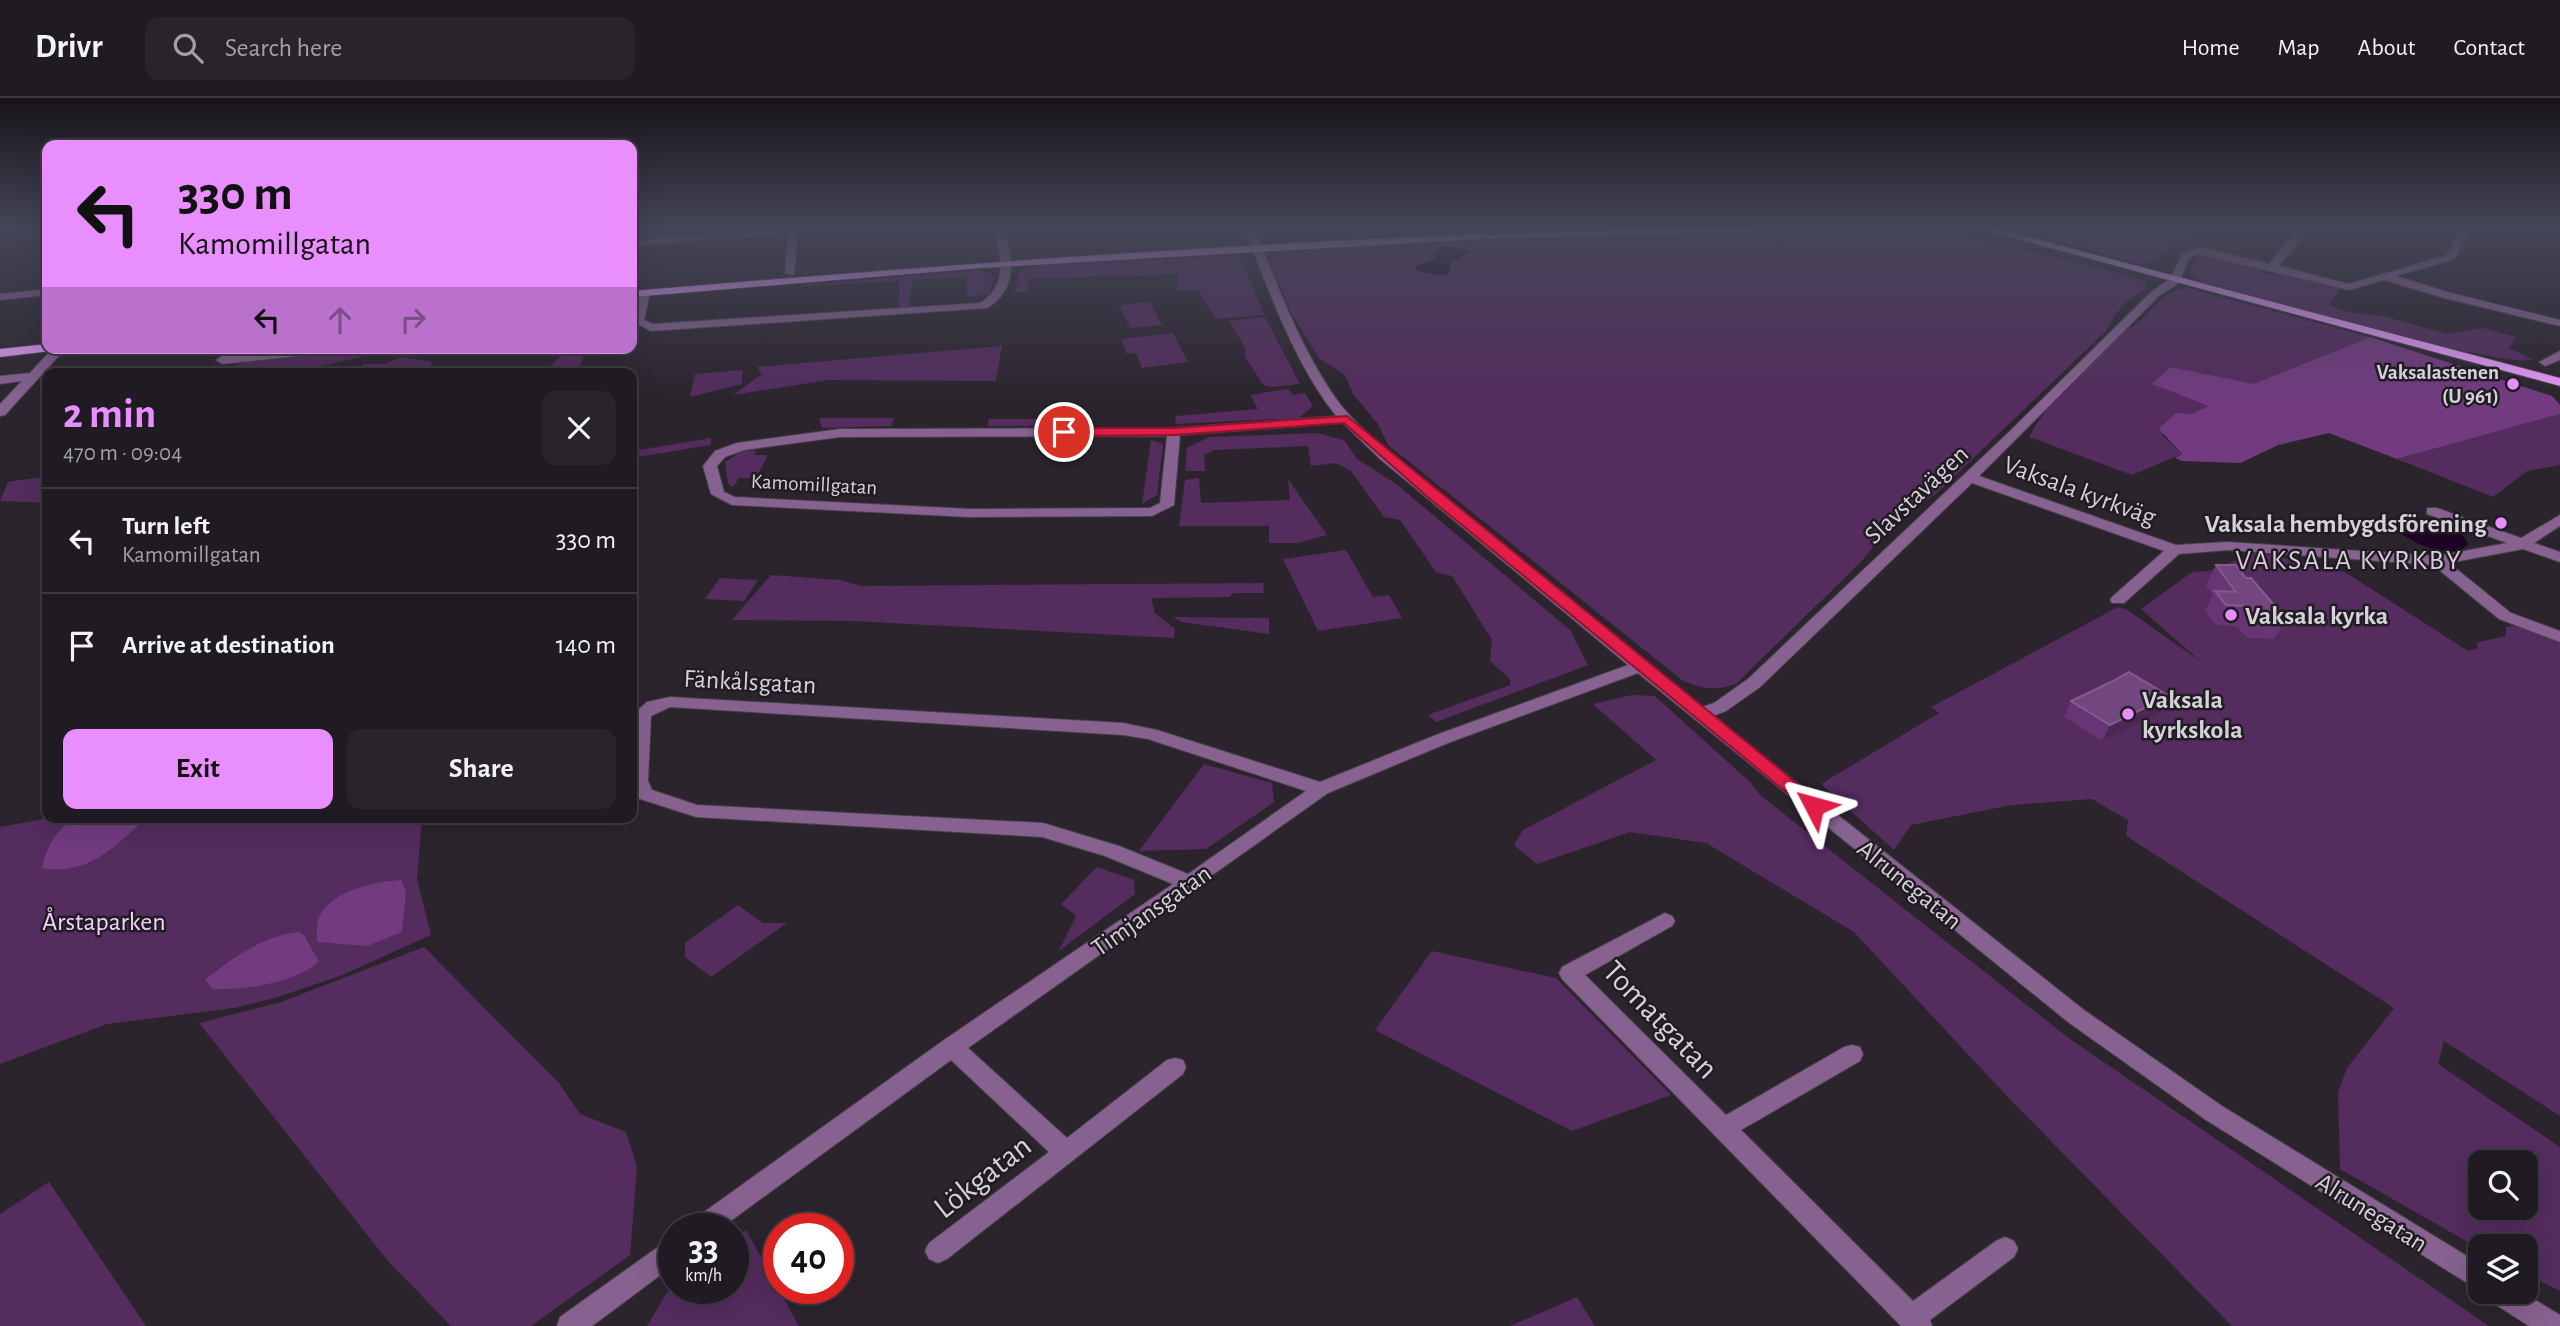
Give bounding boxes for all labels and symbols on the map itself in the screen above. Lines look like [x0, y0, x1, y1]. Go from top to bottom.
place label: Vaksalastenen (U 961) [2377, 362, 2499, 407]
marker: Vaksalastenen (U 961) [2505, 376, 2521, 392]
pin [1034, 402, 1094, 462]
street label: Slavstavägen [1860, 440, 1974, 549]
street label: Vaksala kyrkväg [2000, 451, 2160, 531]
street label: Kamomillgatan [750, 471, 878, 498]
place label: Vaksala hembygdsförening [2204, 511, 2488, 537]
marker: Vaksala hembygdsförening [2493, 515, 2509, 531]
district label: VAKSALA KYRKBY [2235, 547, 2463, 575]
place label: Vaksala kyrka [2245, 603, 2388, 629]
marker: Vaksala kyrka [2223, 607, 2239, 623]
street label: Fänkålsgatan [683, 666, 817, 698]
place label: Vaksala kyrkskola [2142, 687, 2243, 743]
marker: Vaksala kyrkskola [2120, 706, 2136, 722]
position arrow [1777, 769, 1851, 843]
street label: Alrunegatan [1852, 835, 1966, 934]
street label: Timjansgatan [1087, 860, 1216, 961]
park label: Årstaparken [42, 907, 166, 935]
street label: Tomatgatan [1597, 955, 1724, 1085]
street label: Lökgatan [928, 1129, 1037, 1224]
street label: Alrunegatan [2311, 1168, 2432, 1257]
speed limit sign: 40 [763, 1213, 854, 1304]

